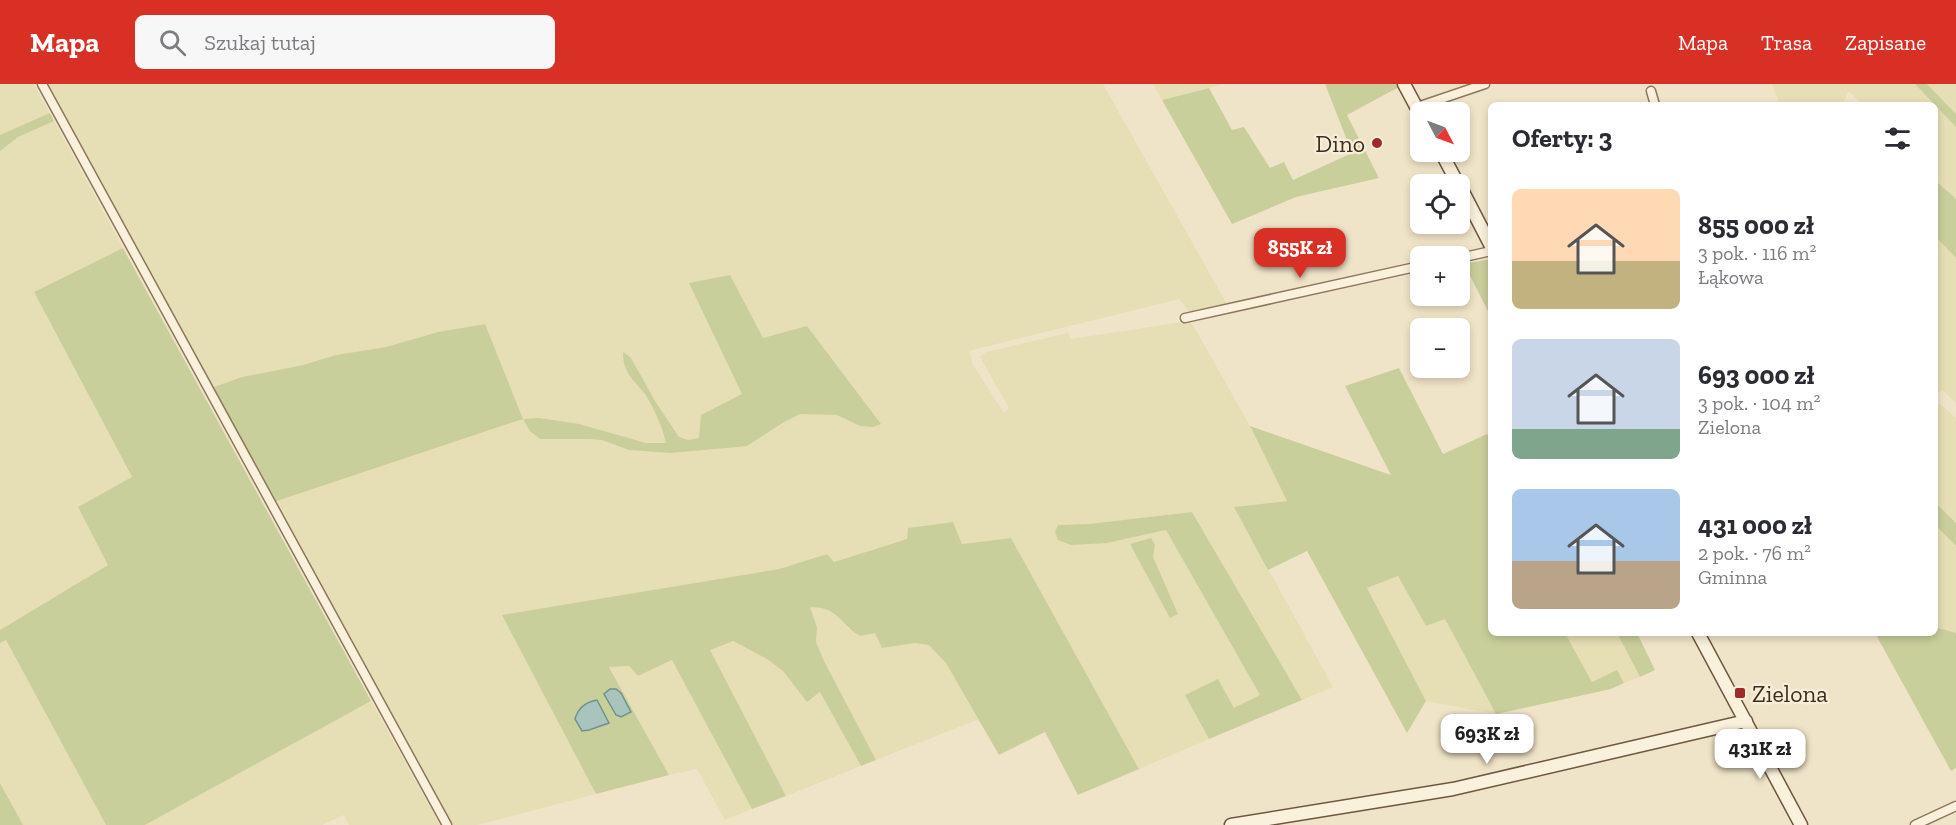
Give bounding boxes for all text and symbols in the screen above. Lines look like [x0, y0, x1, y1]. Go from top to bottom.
search box [135, 15, 555, 69]
text: Mapa [30, 26, 99, 59]
icon: search [156, 26, 189, 59]
text: Szukaj tutaj [204, 29, 316, 56]
text: Mapa [1678, 30, 1728, 55]
text: Trasa [1761, 30, 1812, 55]
text: Zapisane [1845, 30, 1926, 55]
north arrow [1410, 102, 1470, 162]
map controls [1410, 102, 1470, 378]
text: Oferty: 3 [1512, 122, 1612, 154]
icon: filters [1881, 122, 1914, 155]
place label: Dino [1315, 129, 1365, 158]
marker: Dino [1370, 136, 1384, 150]
button: locate [1410, 174, 1470, 234]
text: 855 000 zł [1698, 209, 1814, 241]
icon: home [1560, 213, 1632, 285]
pin: 855K zł [1245, 228, 1355, 279]
text: 855K zł [1268, 235, 1332, 259]
text: 3 pok. · 116 m² [1698, 241, 1816, 265]
button: + [1410, 246, 1470, 306]
text: Łąkowa [1698, 265, 1764, 289]
button: − [1410, 318, 1470, 378]
text: 693 000 zł [1698, 359, 1814, 391]
icon: home [1560, 363, 1632, 435]
text: 3 pok. · 104 m² [1698, 391, 1820, 415]
text: Zielona [1698, 415, 1761, 439]
text: 431 000 zł [1698, 509, 1812, 541]
icon: home [1560, 513, 1632, 585]
text: 2 pok. · 76 m² [1698, 541, 1811, 565]
text: Gminna [1698, 565, 1767, 589]
place label: Zielona [1752, 679, 1828, 708]
marker: Zielona [1733, 686, 1747, 700]
pin: 693K zł [1432, 714, 1542, 765]
text: 693K zł [1455, 721, 1519, 745]
pin: 431K zł [1705, 729, 1815, 780]
text: 431K zł [1729, 736, 1791, 760]

